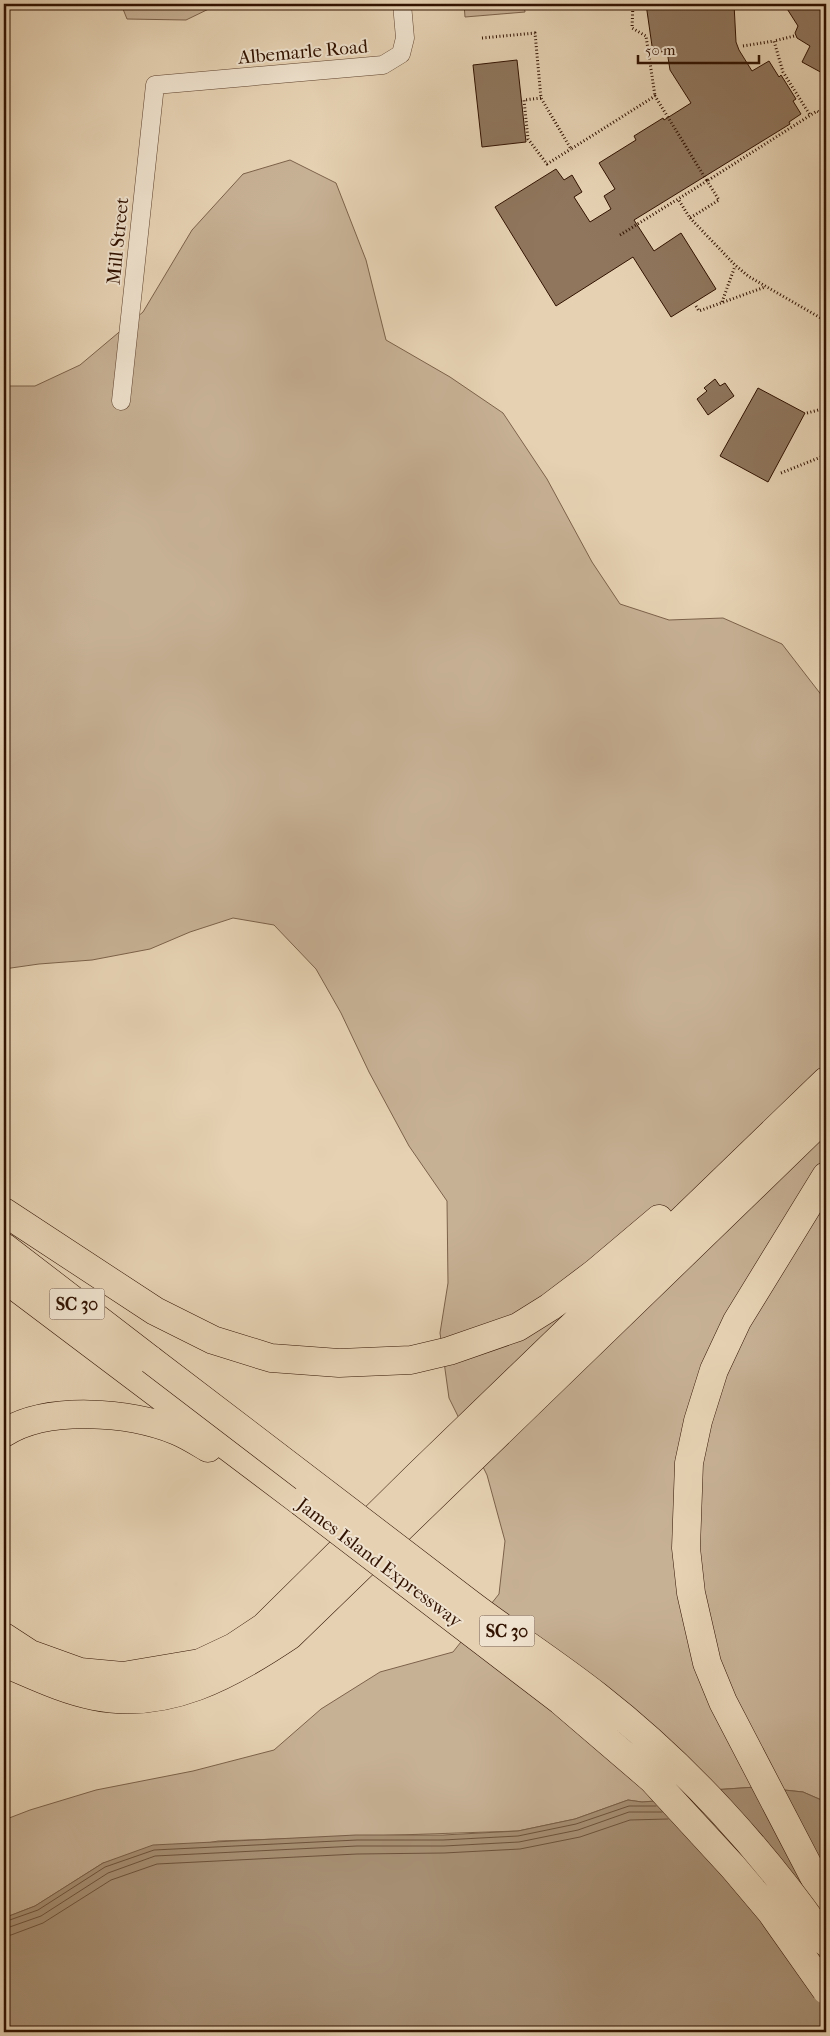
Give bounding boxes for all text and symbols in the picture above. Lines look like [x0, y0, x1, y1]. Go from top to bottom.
scale bar [638, 32, 759, 64]
street label: Albemarle Road [236, 35, 370, 69]
text: 50 m [645, 41, 676, 59]
street label: Mill Street [102, 196, 134, 286]
road number: SC 30 [50, 1288, 104, 1320]
street label: James Island Expressway [291, 1492, 467, 1633]
road number: SC 30 [480, 1615, 534, 1646]

